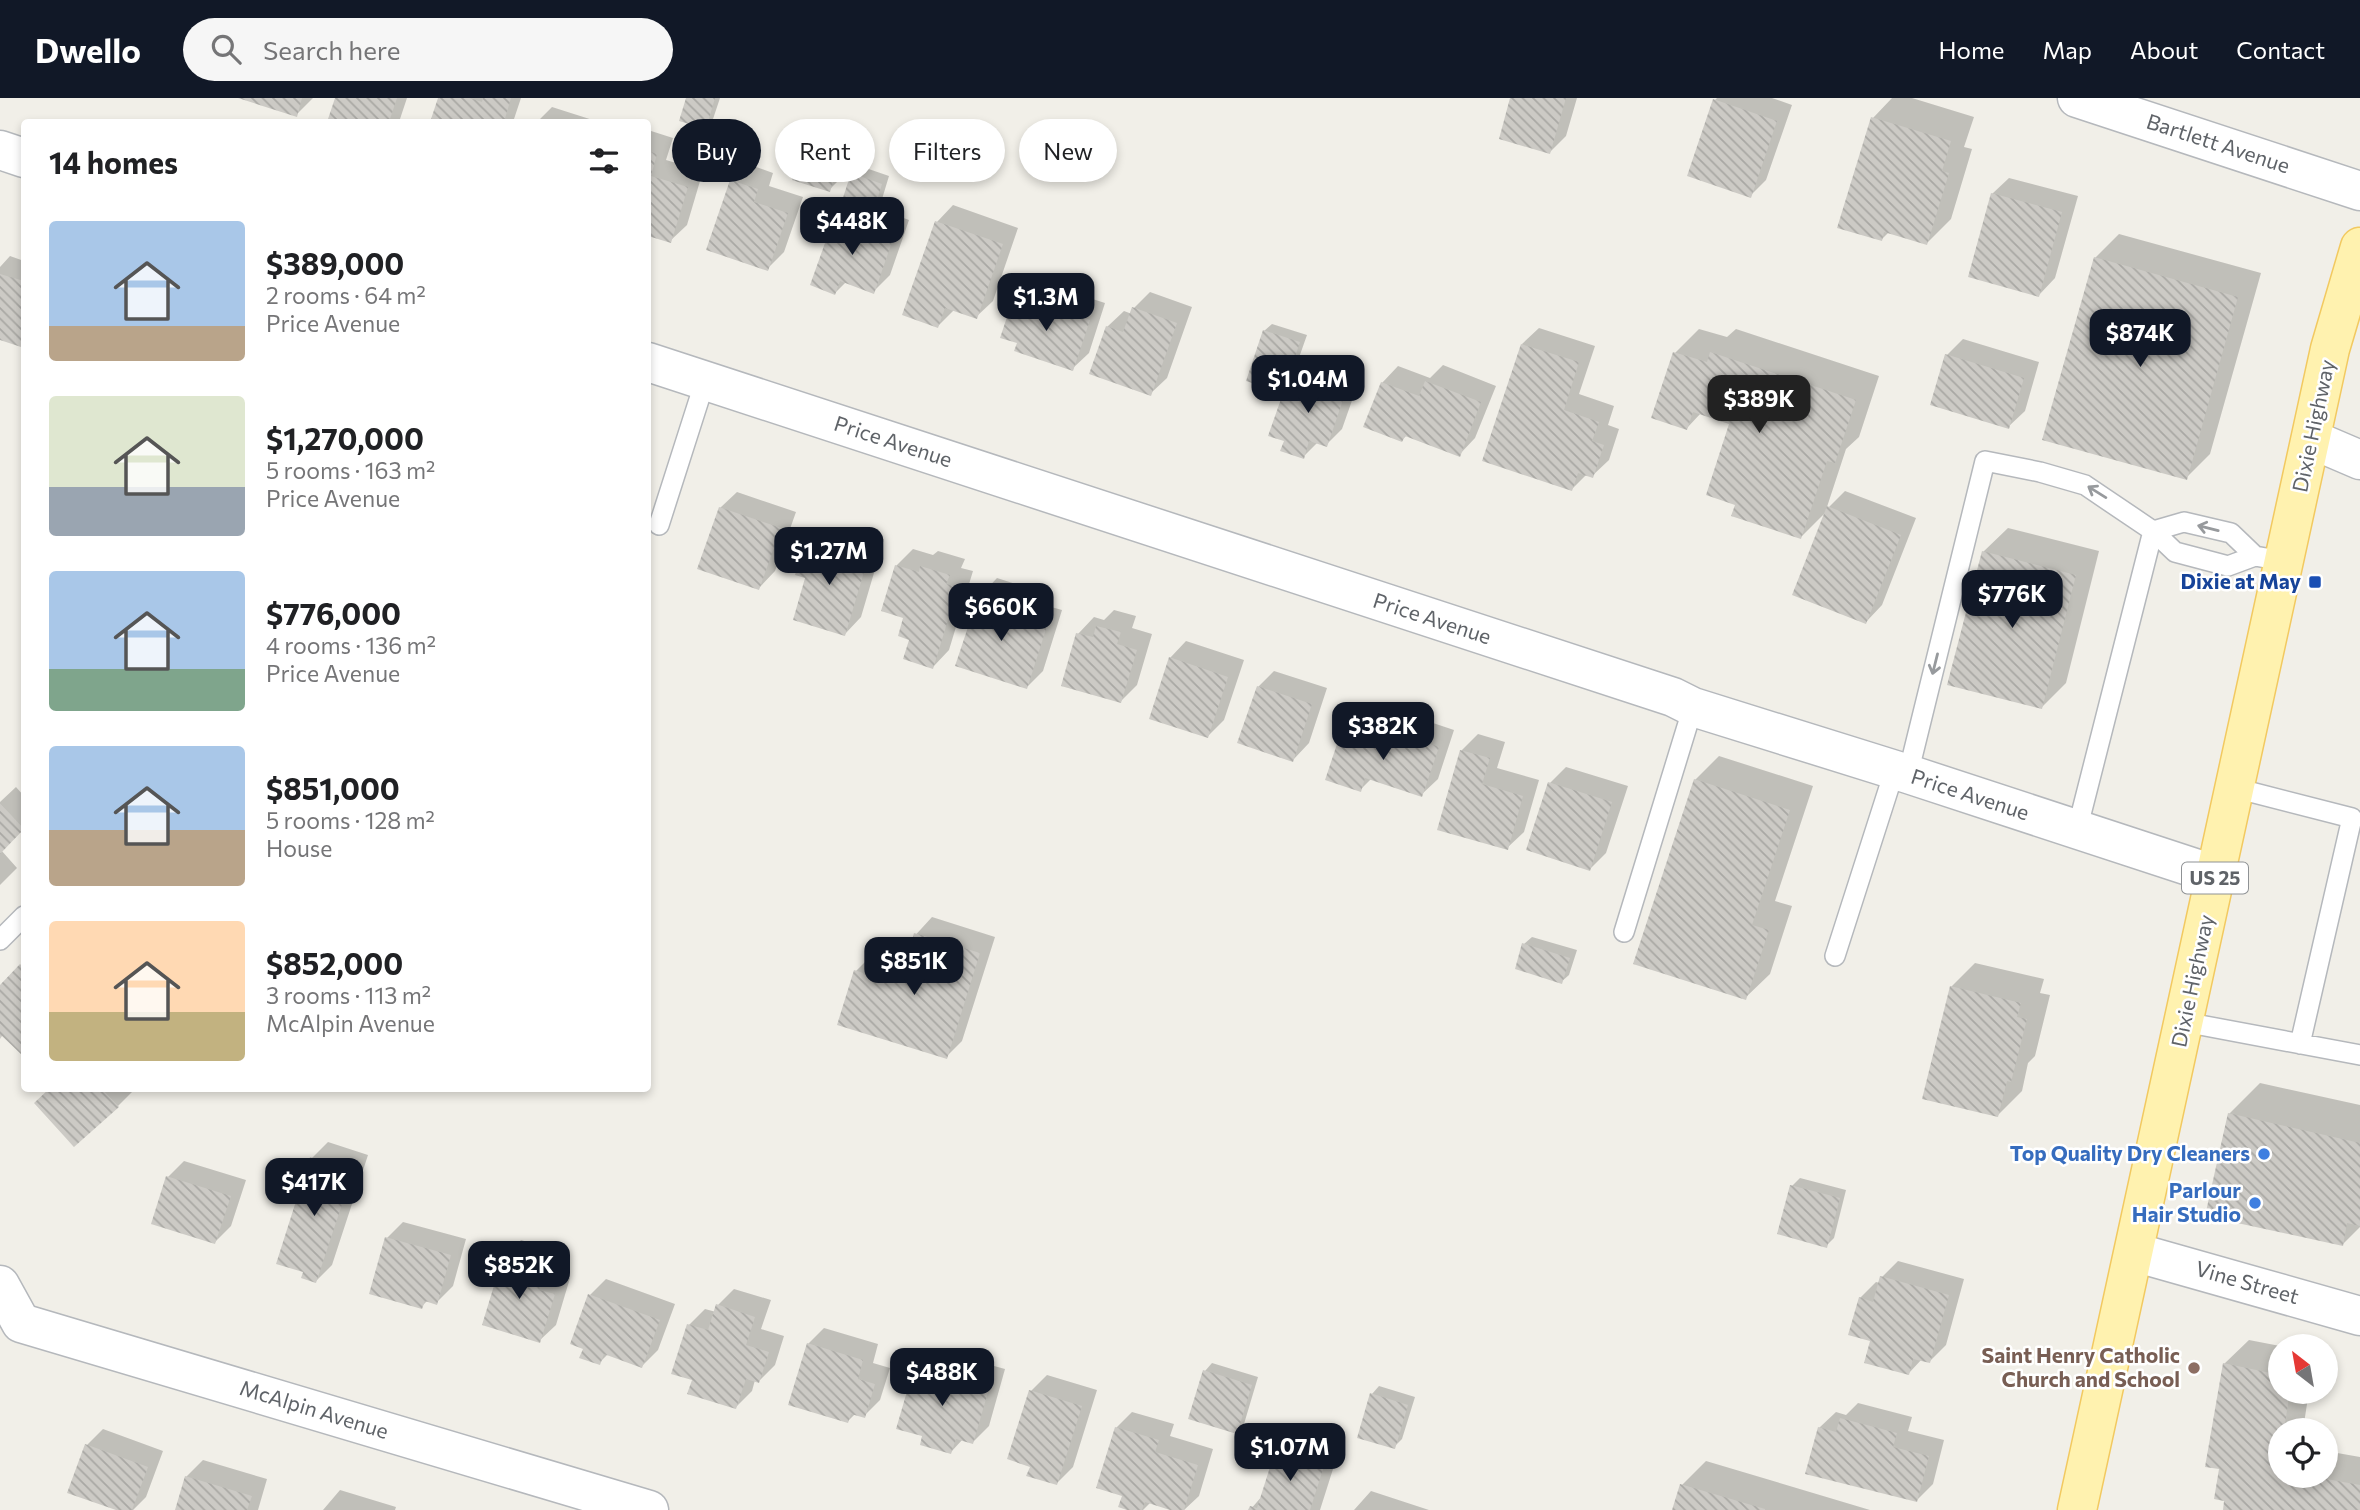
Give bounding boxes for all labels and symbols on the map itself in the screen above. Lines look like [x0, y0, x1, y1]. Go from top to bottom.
street label: Bartlett Avenue [2144, 108, 2293, 177]
pin: $448K [803, 198, 901, 257]
pin: $1.3M [997, 274, 1095, 333]
pin: $874K [2091, 310, 2189, 369]
pin: $1.04M [1251, 356, 1365, 415]
street label: Dixie Highway [2286, 357, 2339, 494]
pin: $389K [1710, 376, 1808, 435]
street label: Price Avenue [831, 410, 956, 471]
one-way arrow [2087, 485, 2107, 499]
one-way arrow [2197, 521, 2220, 534]
pin: $1.27M [772, 528, 886, 587]
place label: Dixie at May [2181, 568, 2301, 593]
pin: $776K [1963, 570, 2061, 630]
marker: Dixie at May [2307, 574, 2323, 590]
pin: $660K [952, 584, 1050, 643]
street label: Price Avenue [1370, 587, 1495, 648]
one-way arrow [1928, 652, 1941, 675]
pin: $382K [1334, 702, 1432, 762]
street label: Price Avenue [1908, 763, 2033, 824]
road number: US 25 [2182, 862, 2248, 894]
street label: Dixie Highway [2165, 912, 2218, 1049]
pin: $851K [865, 937, 963, 997]
place label: Top Quality Dry Cleaners [2010, 1140, 2250, 1165]
marker: Top Quality Dry Cleaners [2256, 1146, 2272, 1162]
pin: $417K [265, 1158, 363, 1218]
place label: Parlour Hair Studio [2132, 1177, 2241, 1226]
marker: Parlour Hair Studio [2247, 1195, 2263, 1211]
pin: $852K [470, 1242, 568, 1301]
street label: Vine Street [2193, 1255, 2302, 1308]
north arrow [2268, 1334, 2338, 1404]
place label: Saint Henry Catholic Church and School [1982, 1342, 2180, 1391]
pin: $488K [893, 1348, 991, 1408]
marker: Saint Henry Catholic Church and School [2186, 1360, 2202, 1376]
street label: McAlpin Avenue [237, 1374, 392, 1443]
pin: $1.07M [1233, 1424, 1347, 1483]

